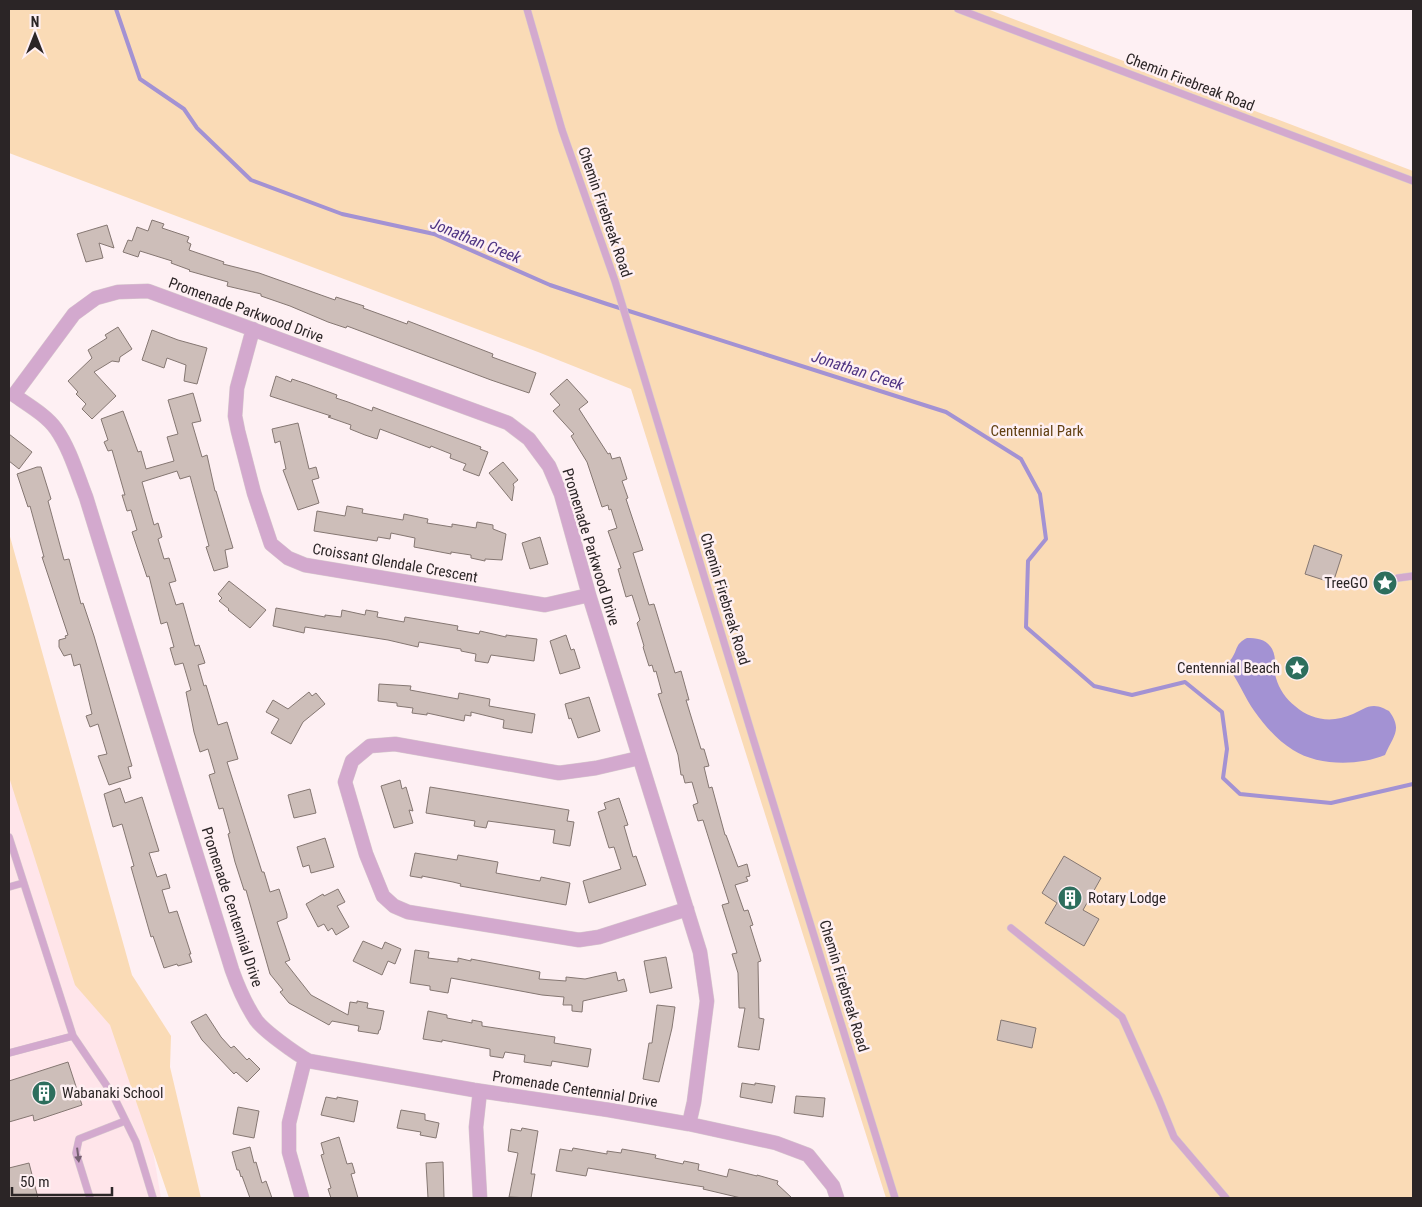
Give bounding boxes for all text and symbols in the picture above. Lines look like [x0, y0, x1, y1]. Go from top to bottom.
north arrow [10, 10, 60, 60]
text: N [31, 14, 39, 30]
street label: Chemin Firebreak Road [1123, 49, 1257, 115]
street label: Chemin Firebreak Road [574, 144, 636, 280]
water label: Jonathan Creek [428, 214, 525, 268]
street label: Promenade Parkwood Drive [166, 274, 326, 346]
water label: Jonathan Creek [809, 347, 907, 395]
park label: Centennial Park [990, 422, 1084, 440]
street label: Promenade Parkwood Drive [559, 466, 623, 628]
street label: Chemin Firebreak Road [696, 531, 754, 667]
street label: Croissant Glendale Crescent [311, 540, 479, 586]
place icon: TreeGO [1372, 570, 1398, 596]
place label: TreeGO [1324, 574, 1368, 592]
place icon: Centennial Beach [1284, 655, 1310, 681]
place label: Centennial Beach [1177, 659, 1280, 677]
street label: Promenade Centennial Drive [198, 825, 266, 989]
building icon: Rotary Lodge [1057, 885, 1083, 911]
place label: Rotary Lodge [1088, 889, 1166, 907]
street label: Chemin Firebreak Road [815, 918, 873, 1054]
street label: Promenade Centennial Drive [491, 1067, 659, 1111]
building icon: Wabanaki School [31, 1080, 57, 1106]
place label: Wabanaki School [62, 1084, 164, 1102]
one-way arrow [74, 1147, 82, 1163]
scale bar [12, 1164, 112, 1196]
text: 50 m [20, 1173, 50, 1191]

